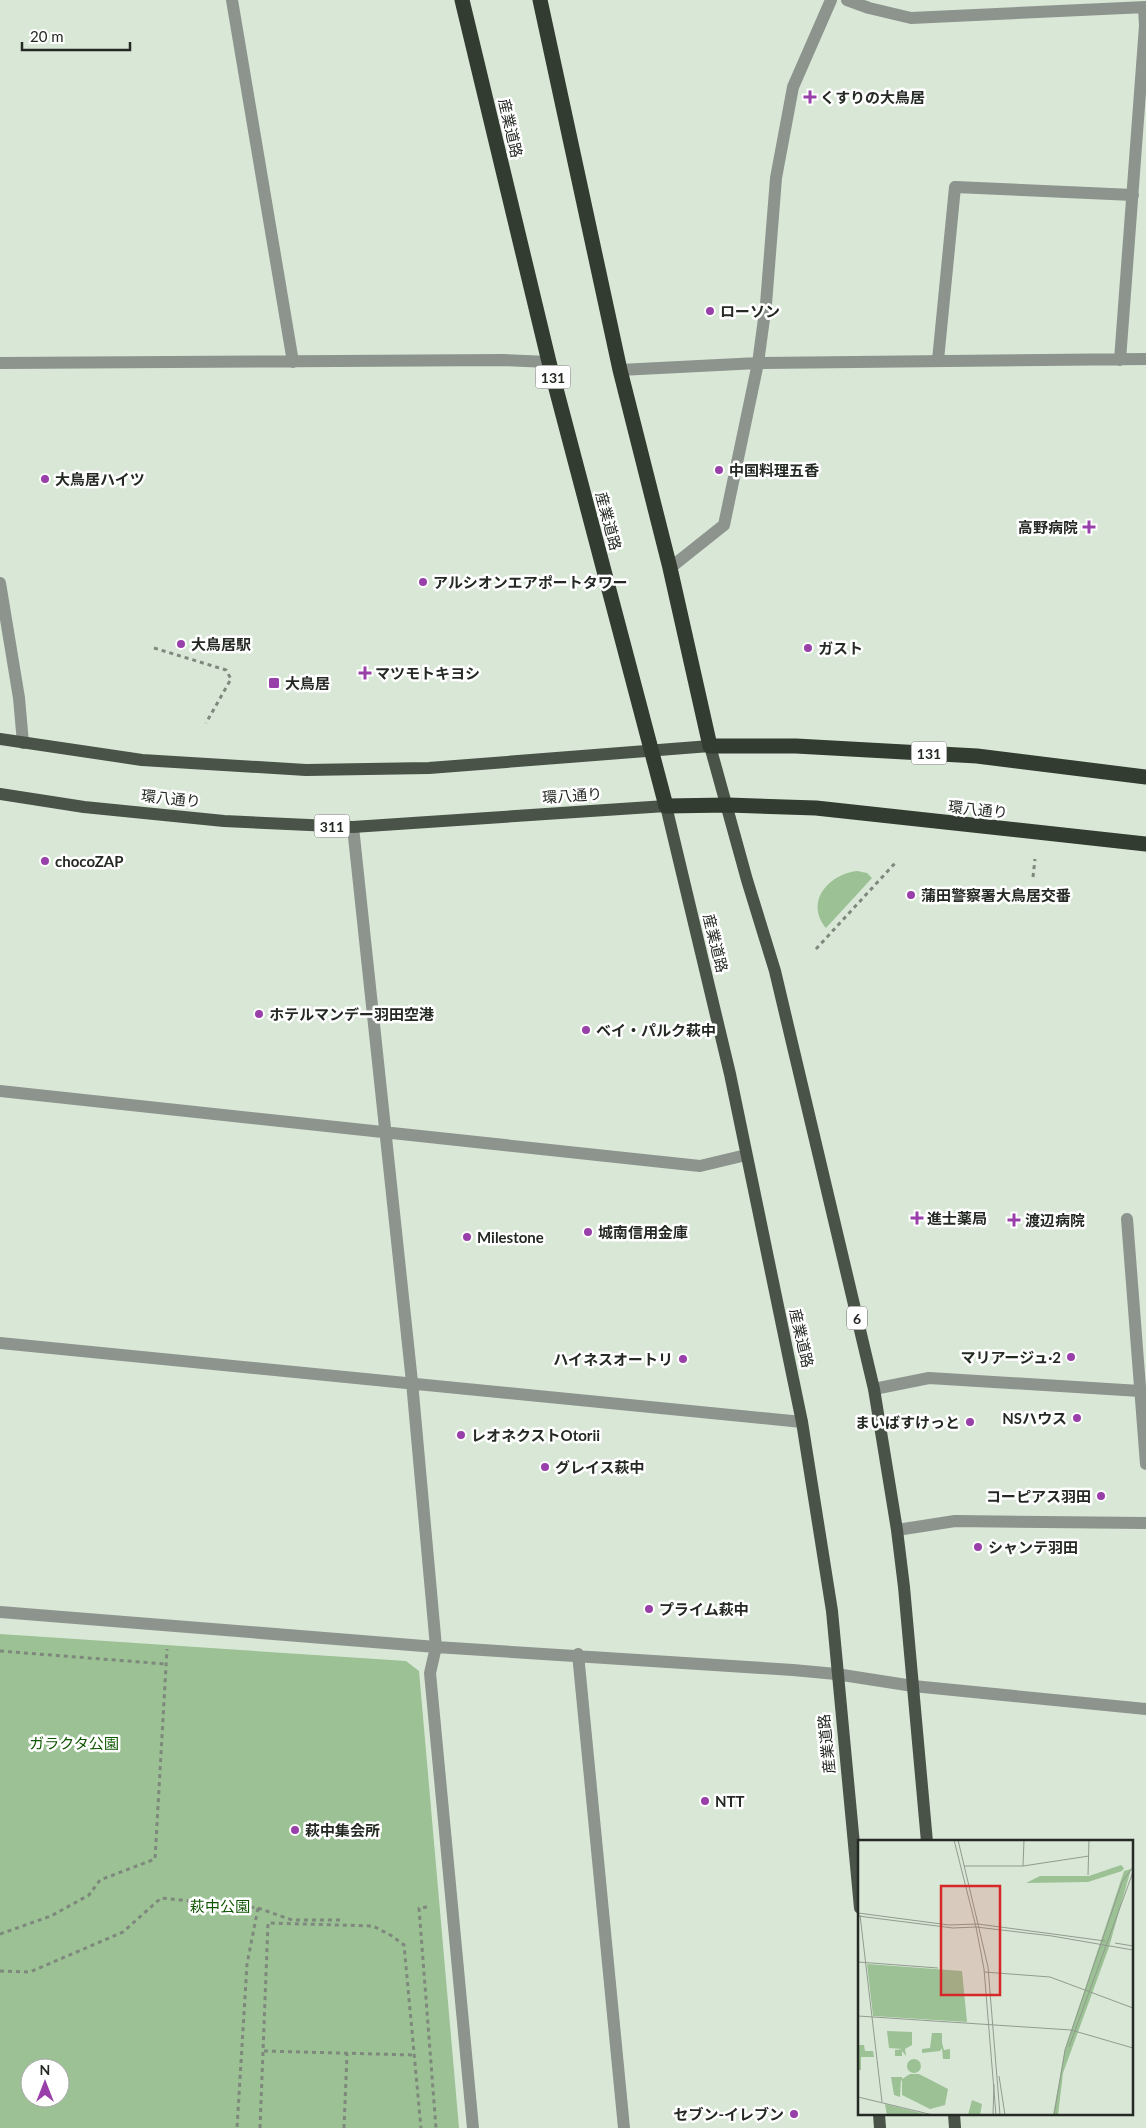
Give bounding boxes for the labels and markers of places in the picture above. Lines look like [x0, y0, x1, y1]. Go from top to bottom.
place label: くすりの大鳥居 [820, 88, 925, 106]
marker: くすりの大鳥居 [804, 91, 816, 103]
place label: ローソン [720, 302, 780, 320]
marker: ローソン [704, 305, 716, 317]
place label: 中国料理五香 [729, 461, 819, 479]
marker: 中国料理五香 [713, 464, 725, 476]
place label: 大鳥居ハイツ [55, 470, 145, 488]
marker: 大鳥居ハイツ [39, 473, 51, 485]
place label: 高野病院 [1018, 518, 1078, 536]
marker: 高野病院 [1082, 520, 1096, 534]
place label: アルシオンエアポートタワー [433, 573, 628, 591]
marker: アルシオンエアポートタワー [417, 576, 429, 588]
place label: 大鳥居駅 [191, 635, 251, 653]
marker: 大鳥居駅 [175, 638, 187, 650]
place label: ガスト [818, 639, 863, 657]
marker: ガスト [802, 642, 814, 654]
place label: マツモトキヨシ [375, 664, 480, 682]
marker: マツモトキヨシ [359, 667, 371, 679]
place label: 大鳥居 [285, 674, 330, 692]
marker: 大鳥居 [267, 676, 281, 690]
place label: chocoZAP [55, 852, 123, 870]
marker: chocoZAP [39, 855, 51, 867]
place label: 蒲田警察署大鳥居交番 [921, 886, 1071, 904]
marker: 蒲田警察署大鳥居交番 [905, 889, 917, 901]
place label: ホテルマンデー羽田空港 [269, 1005, 434, 1023]
marker: ホテルマンデー羽田空港 [253, 1008, 265, 1020]
place label: ベイ・パルク萩中 [596, 1021, 716, 1039]
marker: ベイ・パルク萩中 [580, 1024, 592, 1036]
place label: 進士薬局 [927, 1209, 987, 1227]
place label: 渡辺病院 [1025, 1211, 1085, 1229]
marker: 進士薬局 [911, 1212, 923, 1224]
marker: 渡辺病院 [1007, 1213, 1021, 1227]
place label: 城南信用金庫 [598, 1223, 688, 1241]
marker: 城南信用金庫 [582, 1226, 594, 1238]
place label: Milestone [477, 1228, 544, 1246]
marker: Milestone [461, 1231, 473, 1243]
place label: マリアージュ·2 [960, 1348, 1061, 1366]
place label: ハイネスオートリ [553, 1350, 673, 1368]
marker: マリアージュ·2 [1065, 1351, 1077, 1363]
marker: ハイネスオートリ [677, 1353, 689, 1365]
place label: NSハウス [1002, 1409, 1067, 1427]
marker: NSハウス [1071, 1412, 1083, 1424]
place label: まいばすけっと [855, 1413, 960, 1431]
marker: まいばすけっと [964, 1416, 976, 1428]
place label: レオネクストOtorii [471, 1426, 600, 1444]
marker: レオネクストOtorii [455, 1429, 467, 1441]
place label: グレイス萩中 [555, 1458, 645, 1476]
marker: グレイス萩中 [539, 1461, 551, 1473]
place label: コーピアス羽田 [986, 1487, 1091, 1505]
marker: コーピアス羽田 [1095, 1490, 1107, 1502]
place label: シャンテ羽田 [988, 1538, 1078, 1556]
marker: シャンテ羽田 [972, 1541, 984, 1553]
place label: プライム萩中 [659, 1600, 749, 1618]
marker: プライム萩中 [643, 1603, 655, 1615]
place label: NTT [715, 1792, 745, 1810]
marker: NTT [699, 1795, 711, 1807]
place label: 萩中集会所 [305, 1821, 380, 1839]
marker: 萩中集会所 [289, 1824, 301, 1836]
place label: セブン-イレブン [673, 2105, 784, 2123]
marker: セブン-イレブン [788, 2108, 800, 2120]

